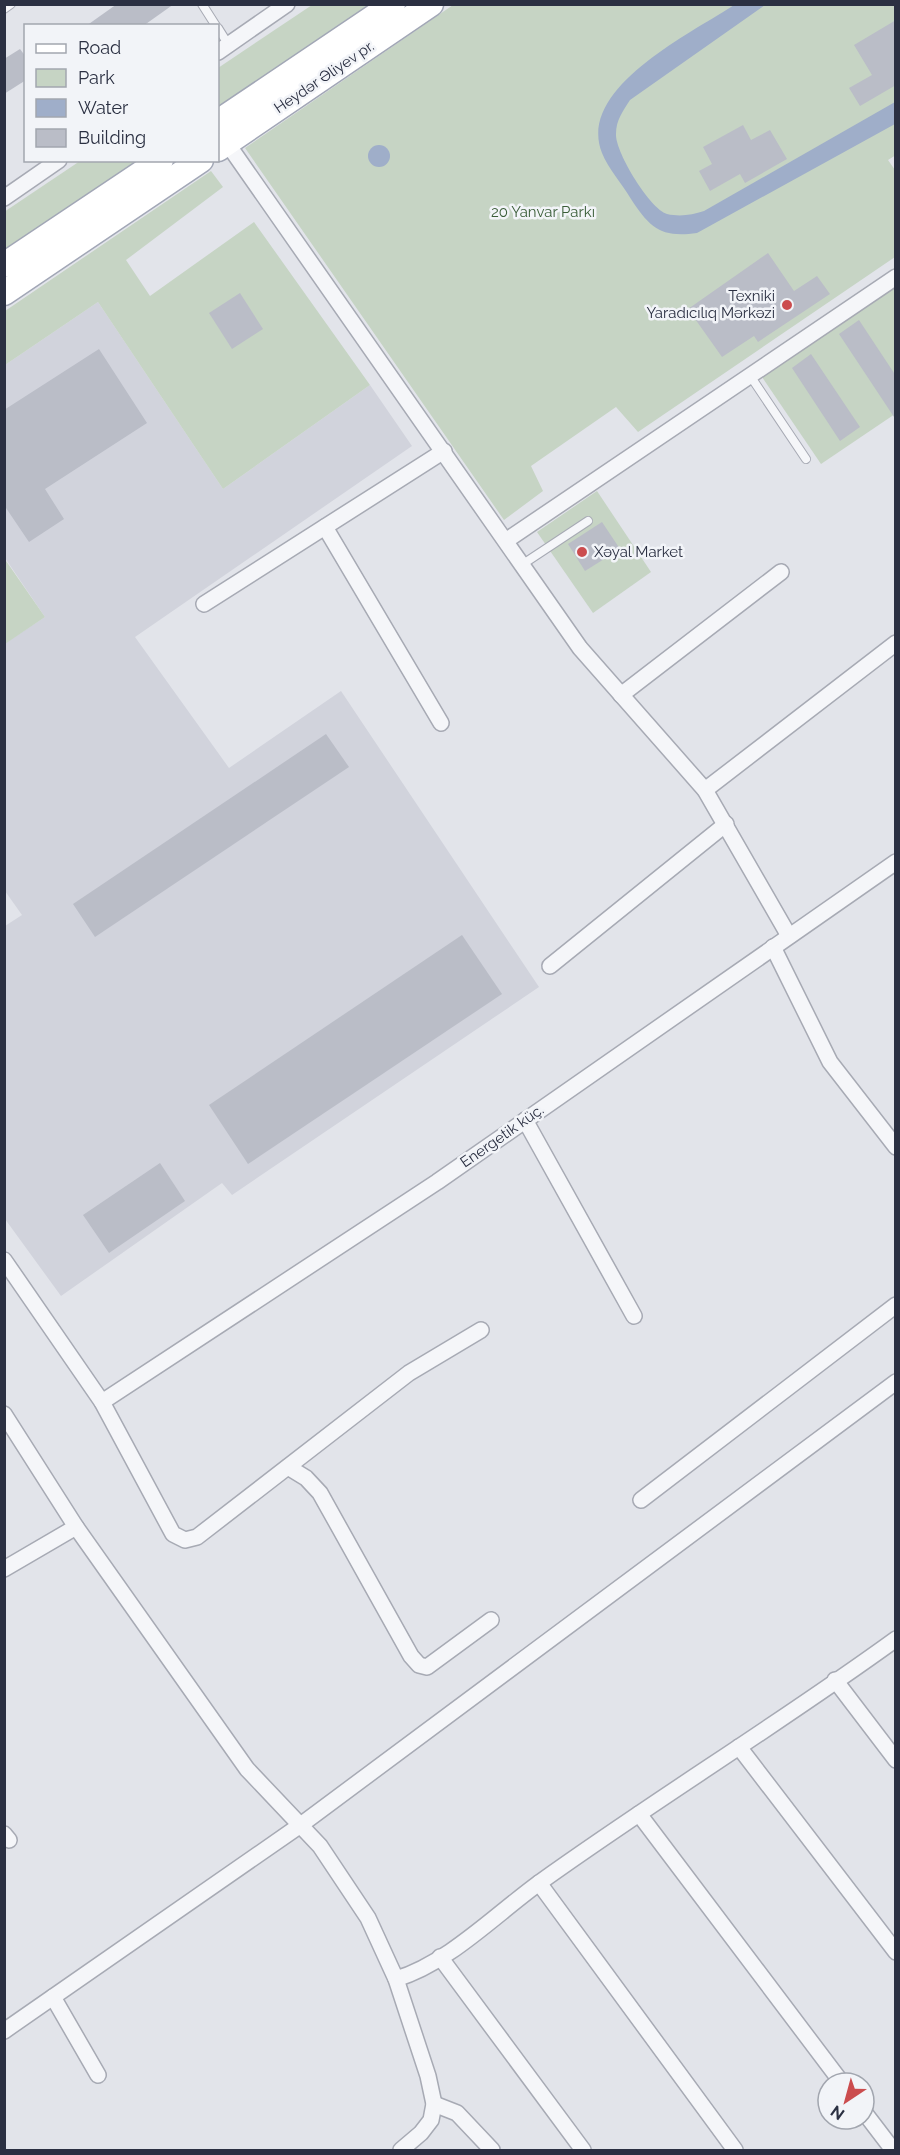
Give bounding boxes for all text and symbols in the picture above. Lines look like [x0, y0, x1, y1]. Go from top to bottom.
legend [24, 24, 219, 162]
text: Road [78, 37, 121, 58]
street label: Heydər Əliyev pr. [271, 37, 377, 117]
text: Park [78, 67, 115, 88]
text: Water [78, 97, 129, 118]
text: Building [78, 127, 146, 148]
park label: 20 Yanvar Parkı [491, 203, 595, 221]
place label: Texniki Yaradıcılıq Mərkəzi [646, 287, 775, 322]
marker: Texniki Yaradıcılıq Mərkəzi [780, 298, 794, 312]
place label: Xəyal Market [594, 543, 683, 561]
marker: Xəyal Market [575, 545, 589, 559]
street label: Energetik küç. [457, 1101, 547, 1171]
north arrow [816, 2071, 876, 2131]
text: N [827, 2101, 848, 2124]

